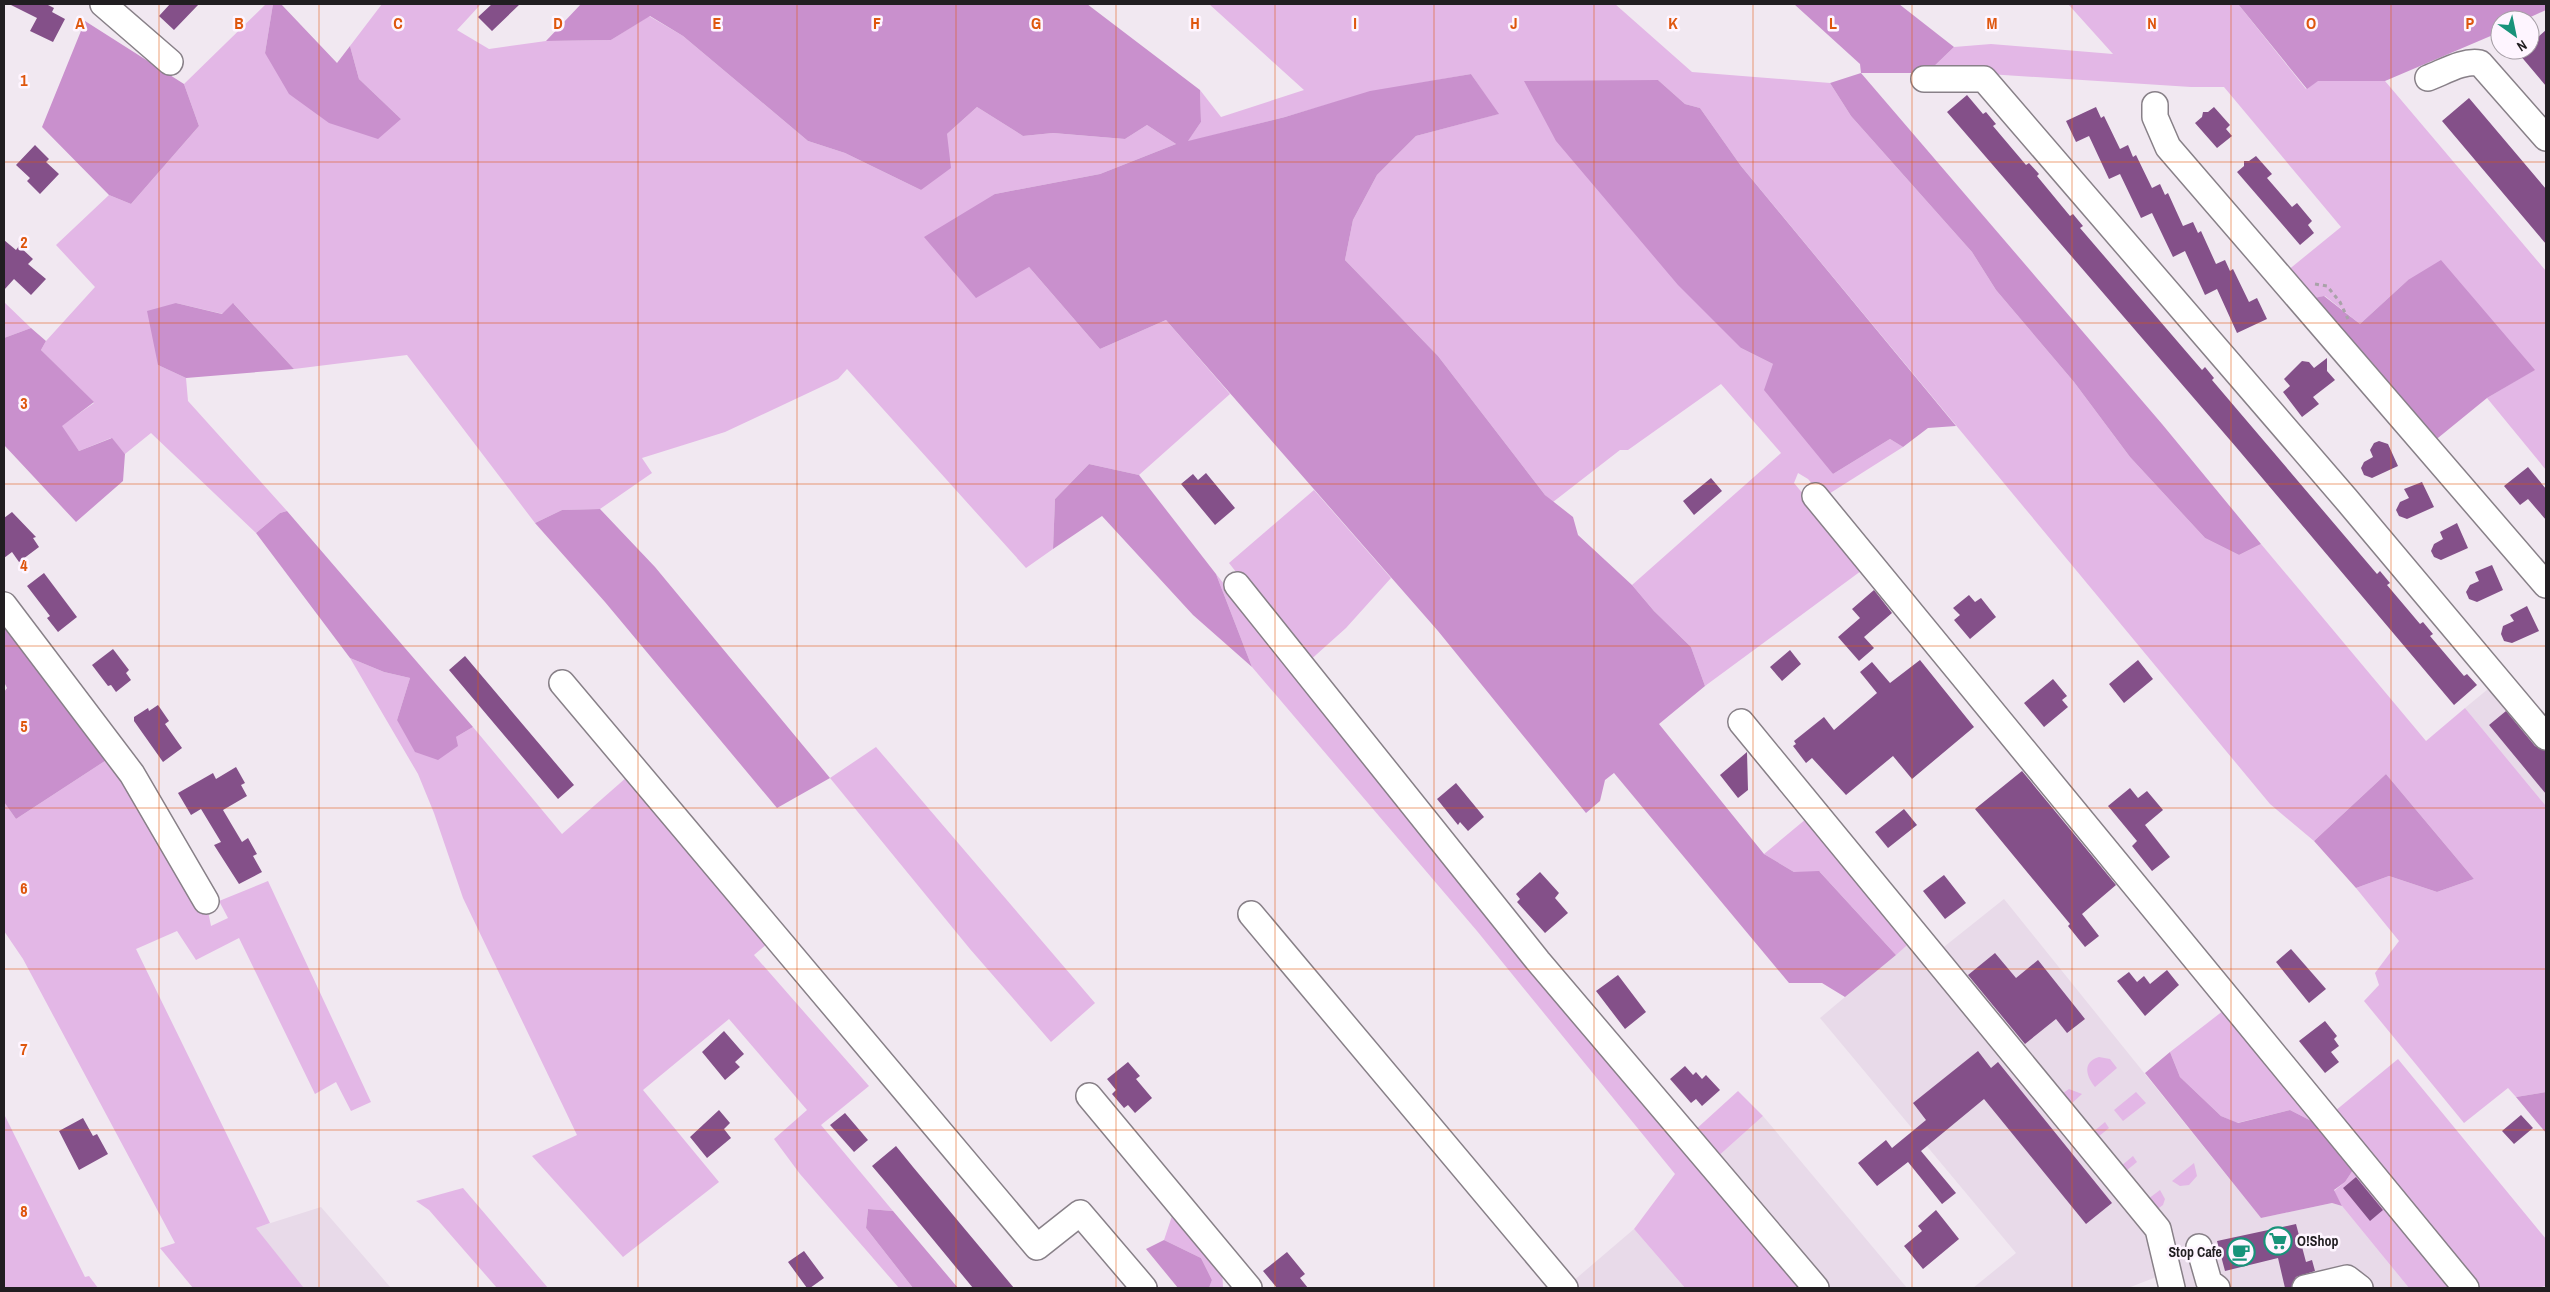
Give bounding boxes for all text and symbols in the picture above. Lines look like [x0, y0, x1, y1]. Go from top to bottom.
north arrow [2490, 10, 2540, 60]
text: A [75, 12, 85, 34]
text: B [234, 12, 244, 34]
text: C [393, 12, 403, 34]
text: D [553, 12, 563, 34]
text: E [713, 12, 722, 34]
text: F [873, 12, 881, 34]
text: G [1031, 12, 1041, 34]
text: H [1190, 12, 1200, 34]
text: I [1353, 12, 1357, 34]
text: J [1510, 12, 1518, 34]
text: K [1668, 12, 1678, 34]
text: L [1829, 12, 1837, 34]
text: M [1987, 12, 1998, 34]
text: N [2147, 12, 2157, 34]
text: O [2306, 12, 2316, 34]
text: P [2466, 12, 2475, 34]
text: N [2514, 36, 2530, 56]
text: 1 [20, 69, 28, 91]
text: 2 [20, 231, 28, 253]
text: 3 [20, 392, 28, 414]
text: 4 [20, 554, 28, 576]
text: 5 [20, 715, 28, 737]
text: 6 [20, 877, 28, 899]
text: 7 [20, 1038, 28, 1060]
text: 8 [20, 1200, 28, 1222]
supermarket icon: O!Shop [2263, 1226, 2293, 1256]
place label: O!Shop [2297, 1232, 2338, 1250]
cafe icon: Stop Cafe [2226, 1237, 2256, 1267]
place label: Stop Cafe [2168, 1243, 2222, 1261]

